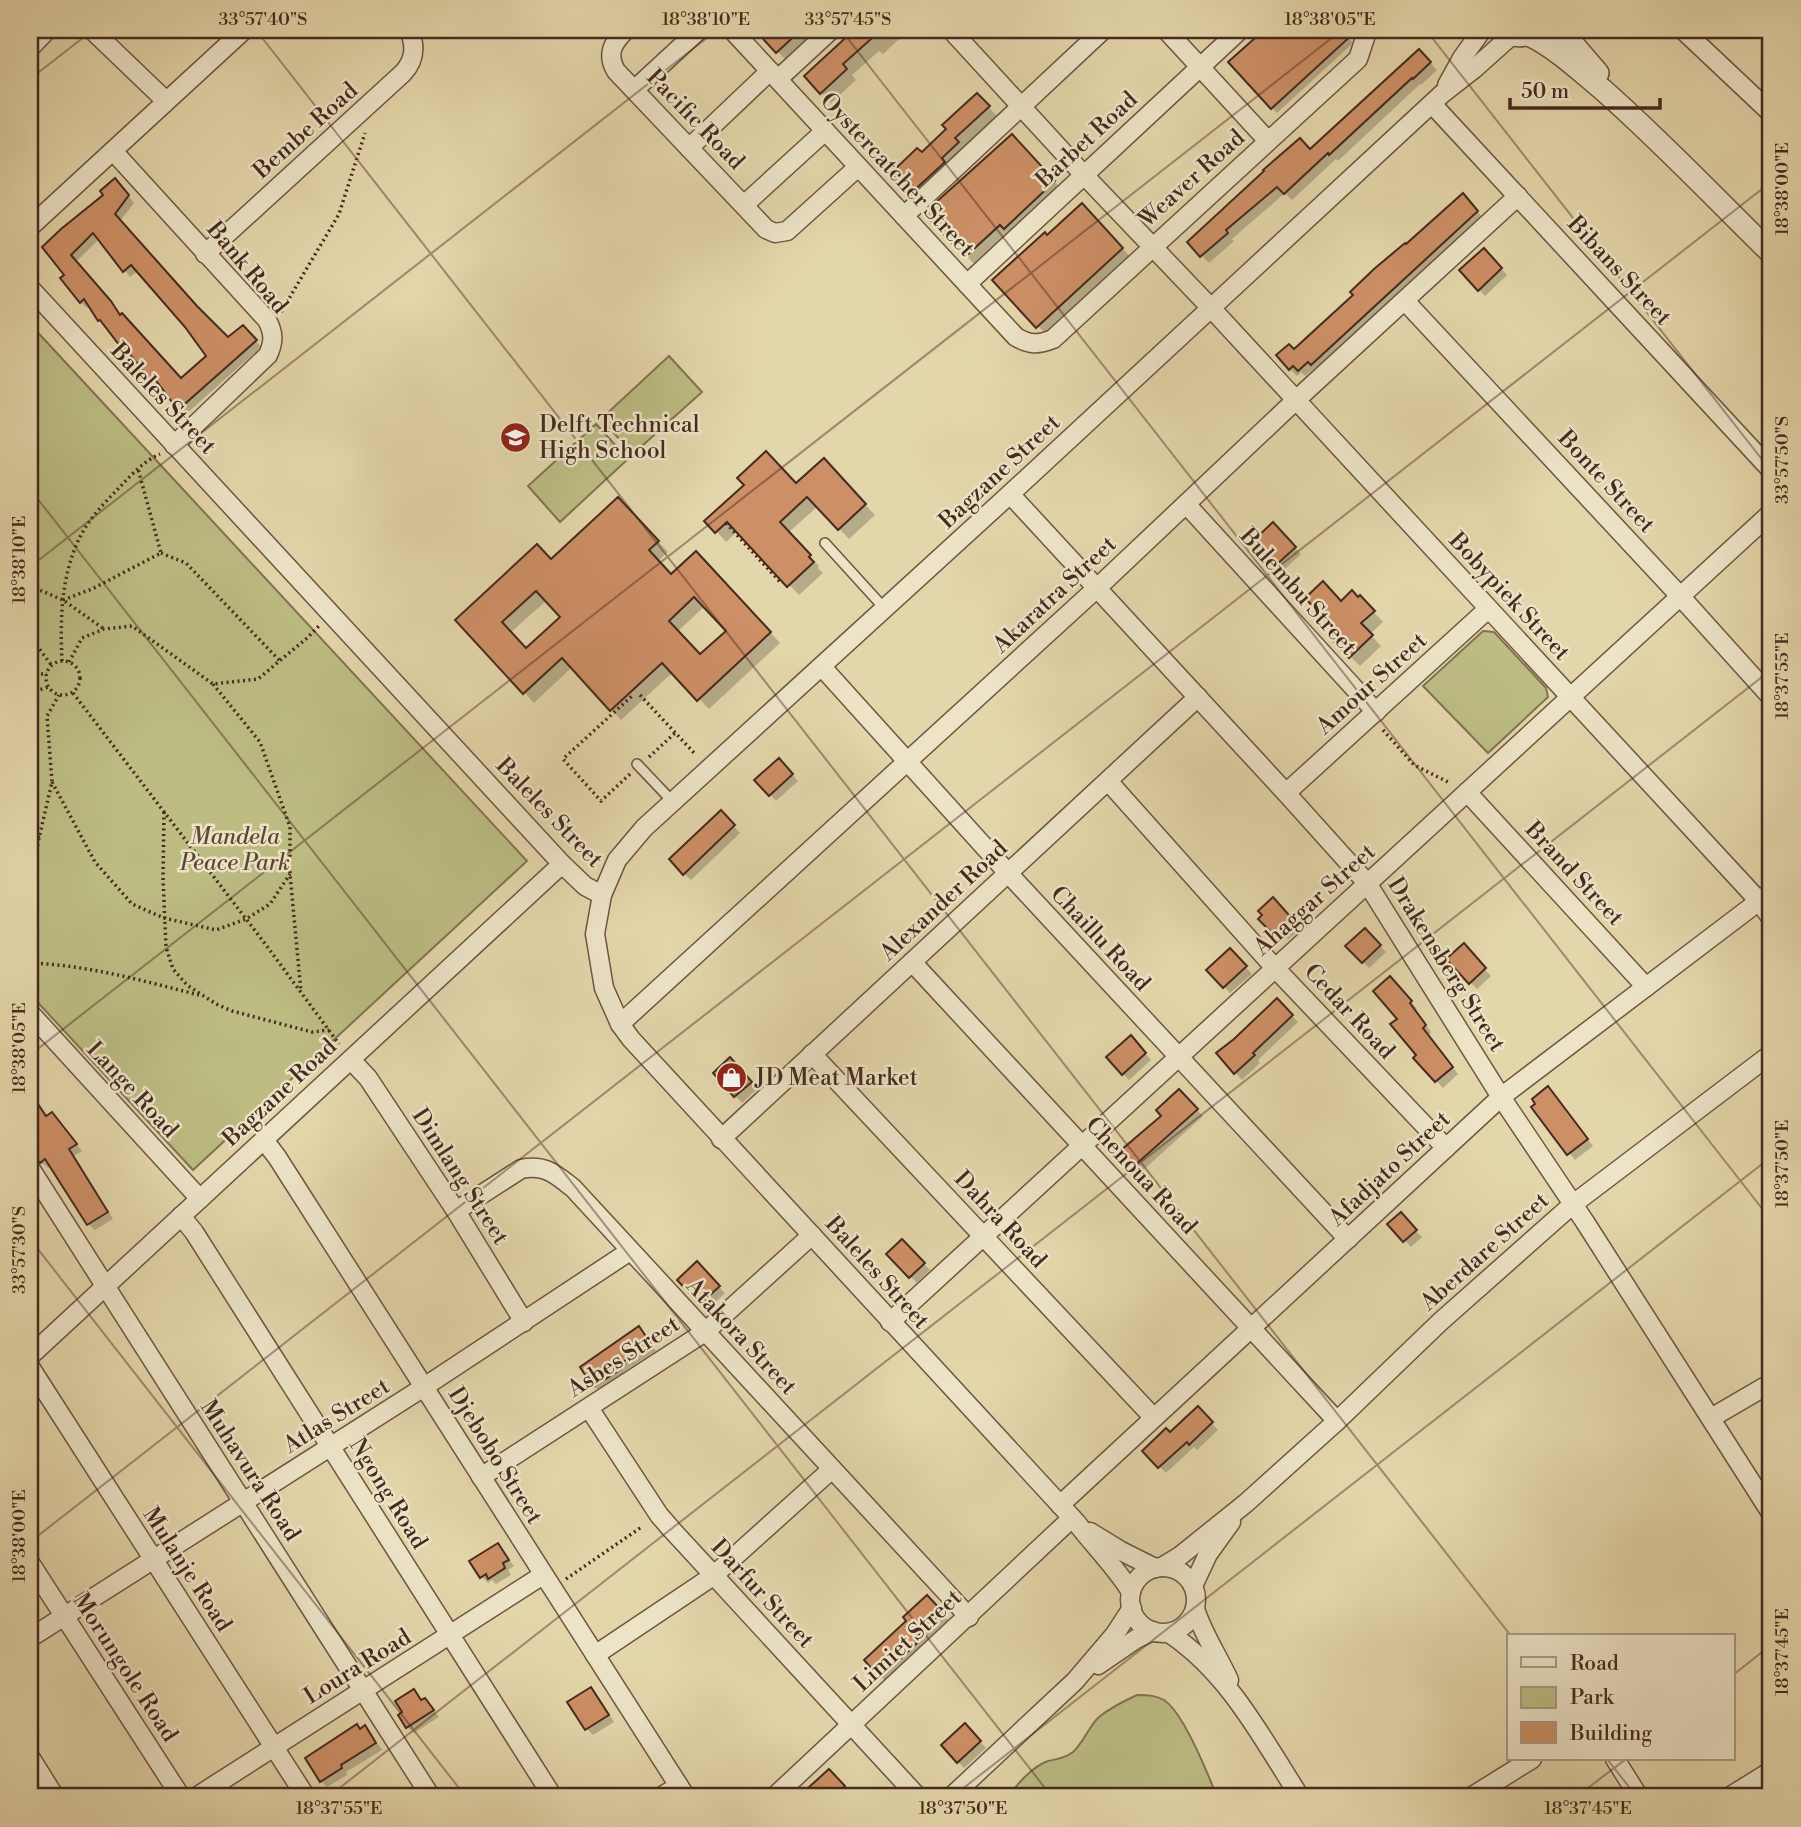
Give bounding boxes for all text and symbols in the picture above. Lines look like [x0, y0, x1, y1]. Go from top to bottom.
text: 33°57'40"S [219, 8, 307, 31]
text: 18°38'10"E [662, 8, 750, 31]
text: 33°57'45"S [805, 8, 891, 31]
text: 18°38'05"E [1284, 8, 1376, 31]
street label: Pacific Road [640, 64, 750, 176]
scale bar [1510, 66, 1661, 110]
street label: Bembe Road [247, 77, 364, 186]
text: 50 m [1521, 79, 1569, 105]
street label: Barbet Road [1029, 86, 1143, 194]
street label: Oystercatcher Street [814, 87, 980, 262]
street label: Weaver Road [1132, 124, 1251, 234]
text: 18°38'00"E [1771, 142, 1794, 236]
street label: Bibans Street [1561, 209, 1677, 331]
street label: Bank Road [200, 215, 294, 319]
street label: Baleles Street [104, 336, 222, 460]
street label: Bagzane Street [933, 409, 1066, 535]
place label: Delft Technical High School [539, 411, 700, 465]
text: 33°57'50"S [1771, 416, 1794, 504]
school or university icon: Delft Technical High School [499, 420, 533, 454]
street label: Bonte Street [1551, 424, 1661, 539]
text: 18°38'10"E [8, 516, 31, 604]
street label: Bulembu Street [1233, 522, 1363, 661]
street label: Bobypiek Street [1442, 526, 1576, 667]
street label: Akaratra Street [986, 530, 1122, 660]
street label: Amour Street [1310, 627, 1433, 741]
text: 18°37'55"E [1771, 632, 1794, 720]
street label: Baleles Street [489, 751, 609, 873]
street label: Brand Street [1518, 815, 1629, 931]
park label: Mandela Peace Park [179, 823, 290, 877]
street label: Alexander Road [873, 834, 1013, 968]
street label: Ahaggar Street [1247, 838, 1381, 962]
street label: Drakensberg Street [1381, 872, 1511, 1057]
street label: Chaillu Road [1044, 880, 1156, 997]
street label: Cedar Road [1298, 958, 1400, 1065]
text: 18°38'05"E [8, 1002, 31, 1094]
street label: Bagzane Road [216, 1033, 343, 1153]
street label: Lange Road [80, 1036, 184, 1144]
shop icon: JD Meat Market [715, 1060, 749, 1094]
place label: JD Meat Market [754, 1064, 918, 1092]
street label: Dimlang Street [406, 1103, 515, 1250]
street label: Afadjato Street [1322, 1105, 1456, 1233]
street label: Chenoua Road [1080, 1111, 1203, 1240]
text: 18°37'50"E [1771, 1119, 1794, 1209]
street label: Dahra Road [948, 1165, 1052, 1274]
street label: Aberdare Street [1414, 1187, 1555, 1317]
text: 33°57'30"S [8, 1206, 31, 1294]
street label: Baleles Street [819, 1210, 935, 1335]
street label: Atakora Street [679, 1272, 802, 1401]
street label: Asbes Street [561, 1310, 685, 1404]
street label: Atlas Street [277, 1372, 395, 1460]
street label: Djebobo Street [442, 1382, 548, 1529]
street label: Muhavura Road [194, 1395, 306, 1546]
street label: Ngong Road [343, 1433, 433, 1554]
text: 18°38'00"E [8, 1489, 31, 1583]
street label: Mulanje Road [137, 1502, 238, 1637]
street label: Darfur Street [705, 1533, 820, 1654]
street label: Limiet Street [848, 1584, 968, 1698]
street label: Morungole Road [67, 1588, 184, 1747]
text: 18°37'45"E [1771, 1608, 1794, 1696]
street label: Loura Road [299, 1623, 416, 1711]
legend [1507, 1634, 1734, 1760]
text: Road [1570, 1651, 1619, 1677]
text: Park [1570, 1685, 1615, 1711]
text: Building [1569, 1721, 1652, 1747]
text: 18°37'55"E [295, 1797, 383, 1820]
text: 18°37'50"E [918, 1797, 1008, 1820]
text: 18°37'45"E [1544, 1797, 1632, 1820]

